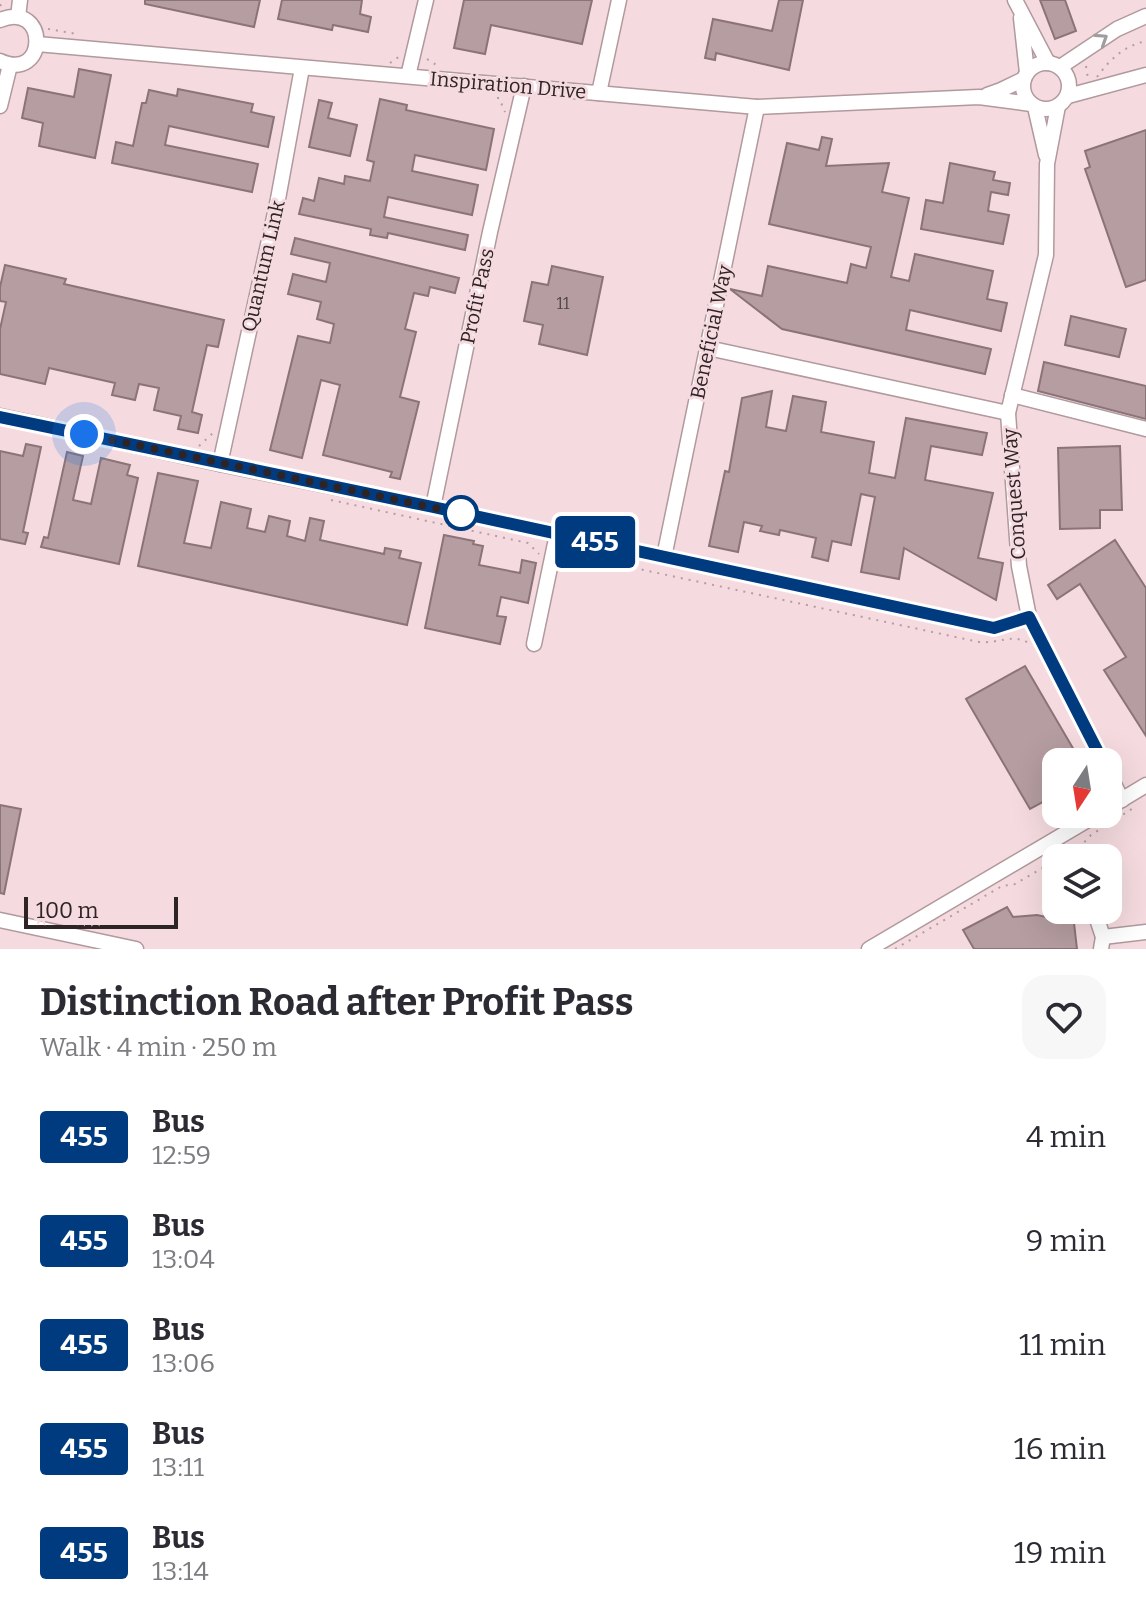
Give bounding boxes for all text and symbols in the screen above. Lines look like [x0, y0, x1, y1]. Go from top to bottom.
one-way arrow [1093, 34, 1108, 49]
street label: Inspiration Drive [429, 66, 587, 104]
street label: Quantum Link [236, 197, 290, 334]
street label: Profit Pass [455, 246, 499, 346]
street label: Beneficial Way [685, 262, 737, 401]
house number: 11 [557, 294, 570, 313]
your location [64, 414, 104, 454]
street label: Conquest Way [997, 427, 1031, 561]
unlabelled marker [444, 496, 478, 530]
line badge: 455 [549, 516, 641, 568]
text: 455 [571, 525, 619, 558]
north arrow [1042, 748, 1122, 828]
map controls [1042, 748, 1122, 924]
button: layers [1042, 844, 1122, 924]
scale bar [24, 893, 178, 929]
text: 100 m [36, 897, 99, 924]
button: heart [1022, 975, 1106, 1059]
text: Distinction Road after Profit Pass [40, 979, 634, 1025]
text: Walk · 4 min · 250 m [40, 1032, 277, 1063]
text: Bus [152, 1104, 205, 1140]
text: 4 min [1026, 1119, 1106, 1155]
text: 455 [60, 1120, 108, 1153]
text: 12:59 [152, 1140, 211, 1171]
text: Bus [152, 1208, 205, 1244]
text: 9 min [1026, 1223, 1106, 1259]
text: 455 [60, 1224, 108, 1257]
text: 13:04 [152, 1244, 215, 1275]
text: Bus [152, 1312, 205, 1348]
text: 11 min [1019, 1327, 1106, 1363]
text: 455 [60, 1328, 108, 1361]
text: 13:06 [152, 1348, 215, 1379]
text: Bus [152, 1416, 205, 1452]
text: 16 min [1014, 1431, 1106, 1467]
text: 455 [60, 1432, 108, 1465]
text: 13:11 [152, 1452, 204, 1483]
text: Bus [152, 1520, 205, 1556]
text: 19 min [1014, 1535, 1106, 1571]
text: 455 [60, 1536, 108, 1569]
text: 13:14 [152, 1556, 209, 1587]

